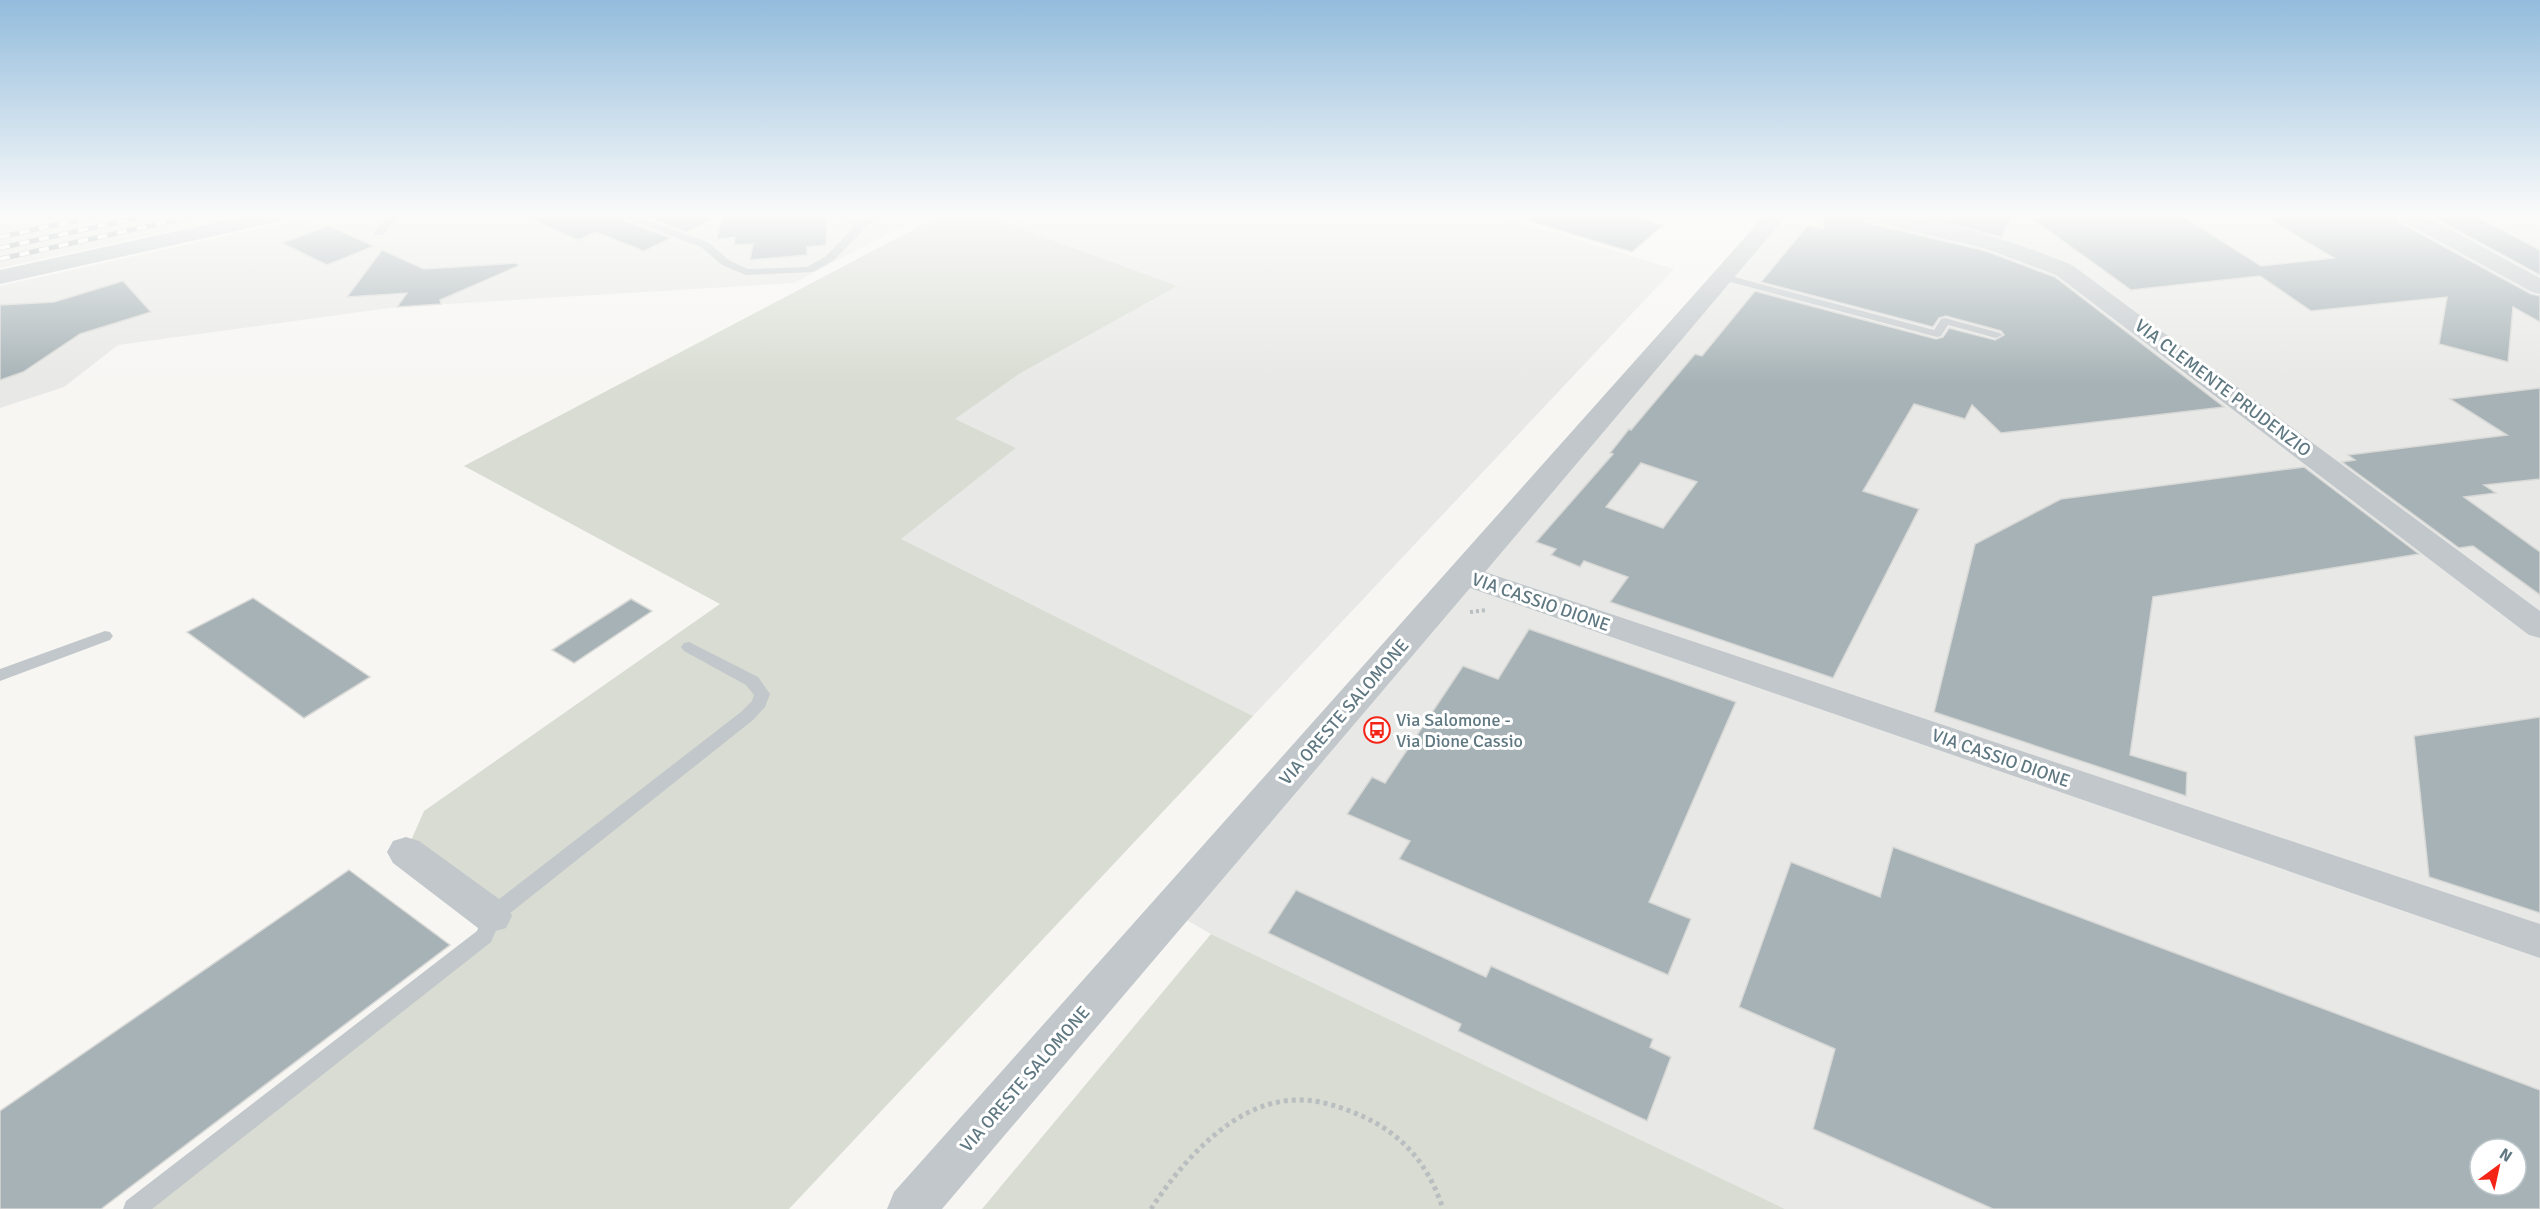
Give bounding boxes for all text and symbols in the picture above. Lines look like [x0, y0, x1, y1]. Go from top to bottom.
street label: VIA CLEMENTE PRUDENZIO [2131, 315, 2315, 461]
street label: VIA CASSIO DIONE [1469, 568, 1613, 636]
street label: VIA ORESTE SALOMONE [1275, 634, 1413, 790]
place label: Via Salomone - Via Dione Cassio [1396, 709, 1523, 752]
bus stop icon: Via Salomone - Via Dione Cassio [1362, 715, 1392, 745]
street label: VIA CASSIO DIONE [1929, 724, 2073, 792]
street label: VIA ORESTE SALOMONE [956, 1001, 1094, 1157]
north arrow [2468, 1137, 2528, 1197]
text: N [2496, 1144, 2516, 1167]

